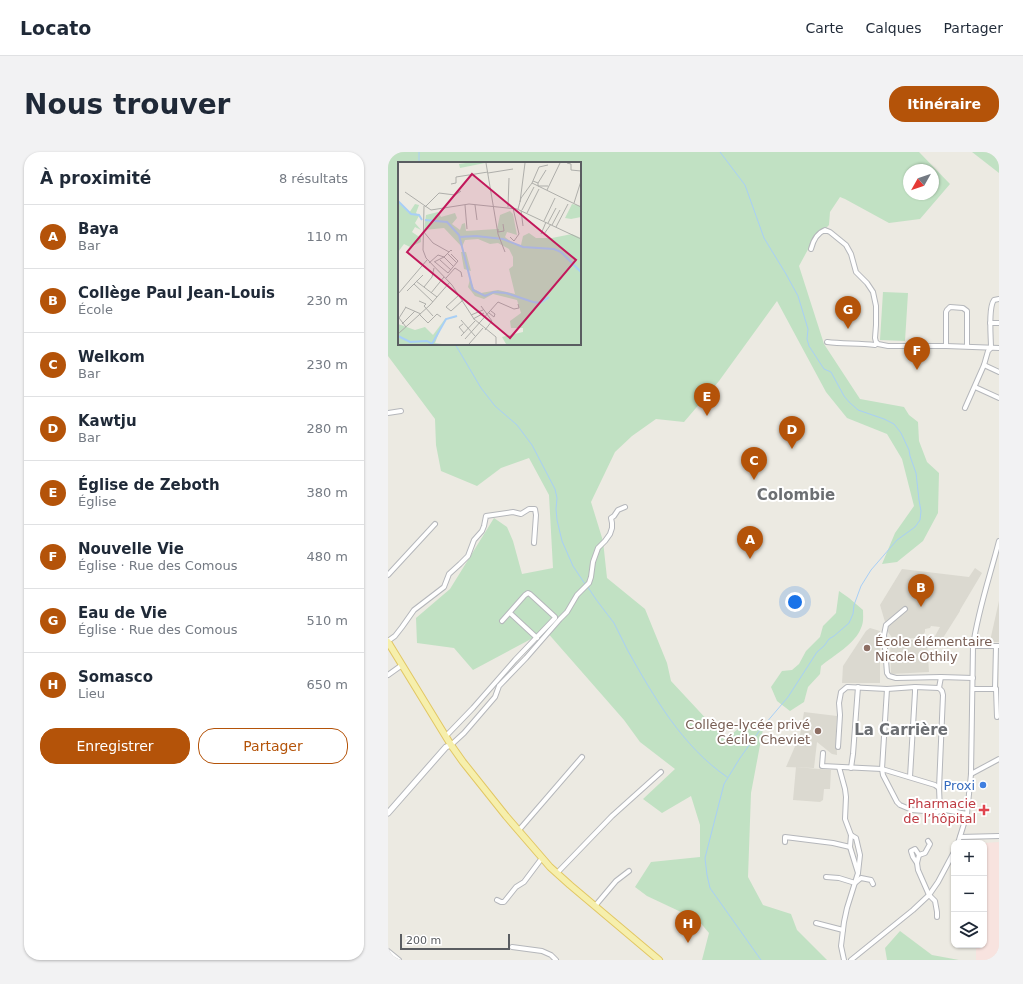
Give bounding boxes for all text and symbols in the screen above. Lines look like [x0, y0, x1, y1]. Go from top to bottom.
text: Locato [20, 17, 91, 39]
text: Carte [805, 20, 844, 36]
text: Calques [866, 20, 922, 36]
text: Partager [944, 20, 1003, 36]
button: Itinéraire [889, 86, 999, 122]
text: Nous trouver [24, 88, 230, 121]
inset map [398, 162, 581, 345]
north arrow [903, 164, 939, 200]
text: À proximité [40, 168, 151, 188]
text: 8 résultats [279, 171, 348, 186]
text: Baya [78, 220, 119, 238]
text: A [48, 229, 58, 244]
text: 110 m [306, 229, 348, 244]
text: Bar [78, 238, 100, 253]
text: Collège Paul Jean-Louis [78, 284, 275, 302]
text: B [48, 293, 58, 308]
text: 230 m [306, 293, 348, 308]
pin: G [835, 296, 861, 329]
text: École [78, 302, 113, 317]
pin: F [904, 337, 930, 370]
text: Welkom [78, 348, 145, 366]
text: C [48, 357, 58, 372]
text: 230 m [306, 357, 348, 372]
text: Bar [78, 366, 100, 381]
pin: E [694, 383, 720, 416]
text: Kawtju [78, 412, 137, 430]
pin: D [779, 416, 805, 449]
text: D [48, 421, 58, 436]
text: 280 m [306, 421, 348, 436]
text: Bar [78, 430, 100, 445]
pin: C [741, 447, 767, 480]
text: Église de Zeboth [78, 476, 220, 494]
text: E [49, 485, 57, 500]
text: 380 m [306, 485, 348, 500]
district label: Colombie [757, 486, 835, 504]
text: Église [78, 494, 116, 509]
pin: A [737, 526, 763, 559]
text: Nouvelle Vie [78, 540, 184, 558]
text: F [49, 549, 57, 564]
text: 480 m [306, 549, 348, 564]
text: Église · Rue des Comous [78, 558, 238, 573]
pin: B [908, 574, 934, 607]
your location [785, 592, 805, 612]
text: Eau de Vie [78, 604, 167, 622]
text: G [48, 613, 58, 628]
text: 510 m [306, 613, 348, 628]
text: Église · Rue des Comous [78, 622, 238, 637]
place label: École élémentaire Nicole Othily [875, 634, 992, 664]
marker: École élémentaire Nicole Othily [862, 643, 872, 653]
text: Somasco [78, 668, 153, 686]
text: H [48, 677, 58, 692]
text: 650 m [306, 677, 348, 692]
text: Lieu [78, 686, 105, 701]
place label: Collège-lycée privé Cécile Cheviet [685, 717, 810, 747]
district label: La Carrière [854, 721, 948, 739]
marker: Collège-lycée privé Cécile Cheviet [813, 726, 823, 736]
button: Enregistrer [40, 728, 190, 764]
button: Partager [198, 728, 348, 764]
place label: Proxi [943, 778, 975, 793]
marker: Proxi [978, 780, 988, 790]
place label: Pharmacie de l’hôpital [903, 796, 976, 826]
marker: Pharmacie de l’hôpital [979, 805, 989, 815]
map controls [951, 840, 987, 948]
button: + [951, 840, 987, 876]
button: − [951, 876, 987, 912]
pin: H [675, 910, 701, 943]
button: layers [951, 912, 987, 948]
scale bar [400, 932, 510, 951]
text: 200 m [406, 934, 441, 947]

